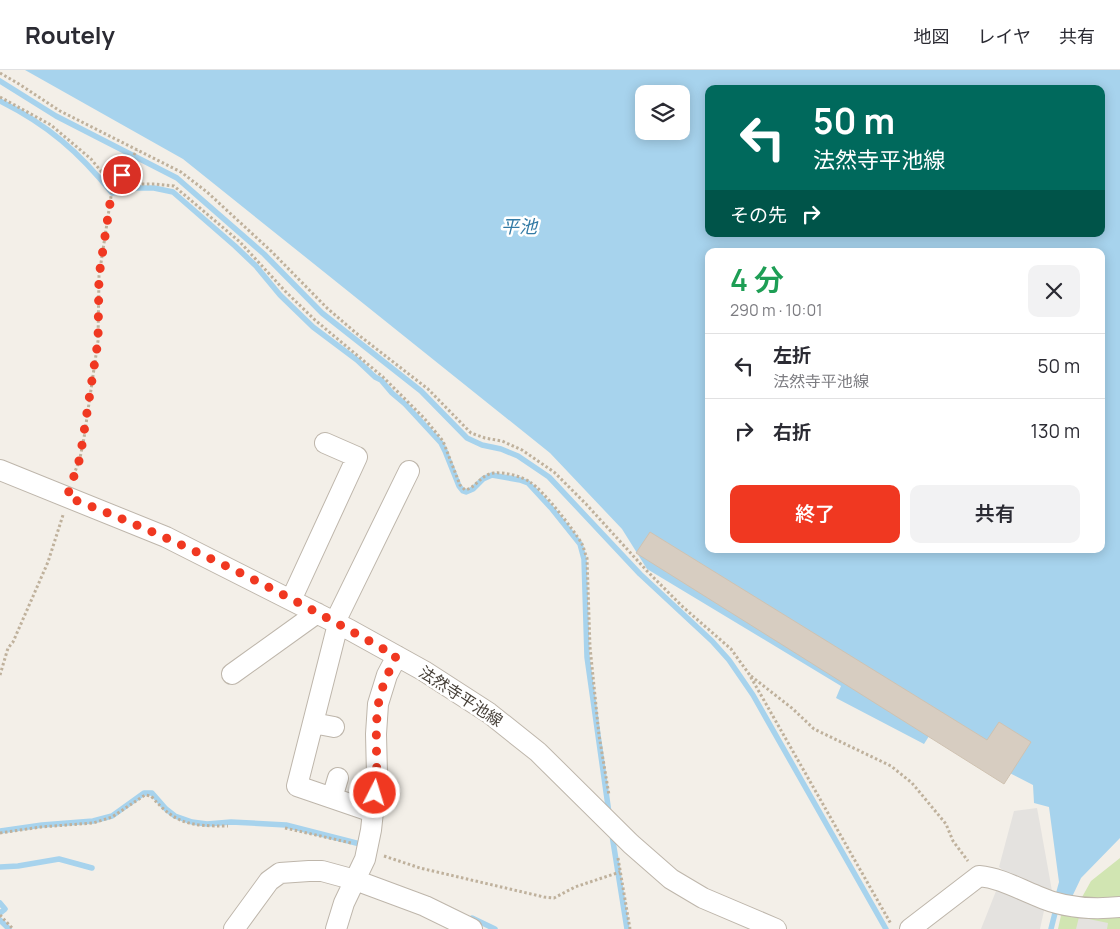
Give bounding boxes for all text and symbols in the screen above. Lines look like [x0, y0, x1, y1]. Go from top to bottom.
text: Routely [25, 18, 115, 51]
text: 地図 [914, 24, 950, 48]
text: レイヤ [978, 24, 1031, 48]
text: 共有 [1059, 24, 1095, 48]
map controls [635, 85, 690, 140]
button: layers [635, 85, 690, 140]
text: 50 m [813, 97, 895, 145]
icon: left [730, 105, 795, 170]
text: 法然寺平池線 [813, 145, 945, 175]
pin [101, 154, 143, 196]
icon: arrive [108, 161, 136, 189]
icon: right [797, 200, 825, 228]
text: その先 [730, 202, 787, 228]
water label: 平池 [501, 214, 539, 238]
text: 4 分 [730, 259, 784, 300]
button: close [1028, 265, 1080, 317]
text: 290 m · 10:01 [730, 299, 822, 321]
text: 左折 [773, 342, 811, 368]
icon: left [730, 352, 758, 380]
text: 50 m [1038, 353, 1080, 379]
text: 法然寺平池線 [773, 370, 869, 392]
icon: right [730, 417, 758, 445]
text: 130 m [1031, 418, 1080, 444]
text: 右折 [773, 419, 811, 445]
button: 終了 [730, 485, 900, 543]
button: 共有 [910, 485, 1080, 543]
street label: 法然寺平池線 [415, 661, 507, 731]
position arrow [348, 766, 400, 818]

